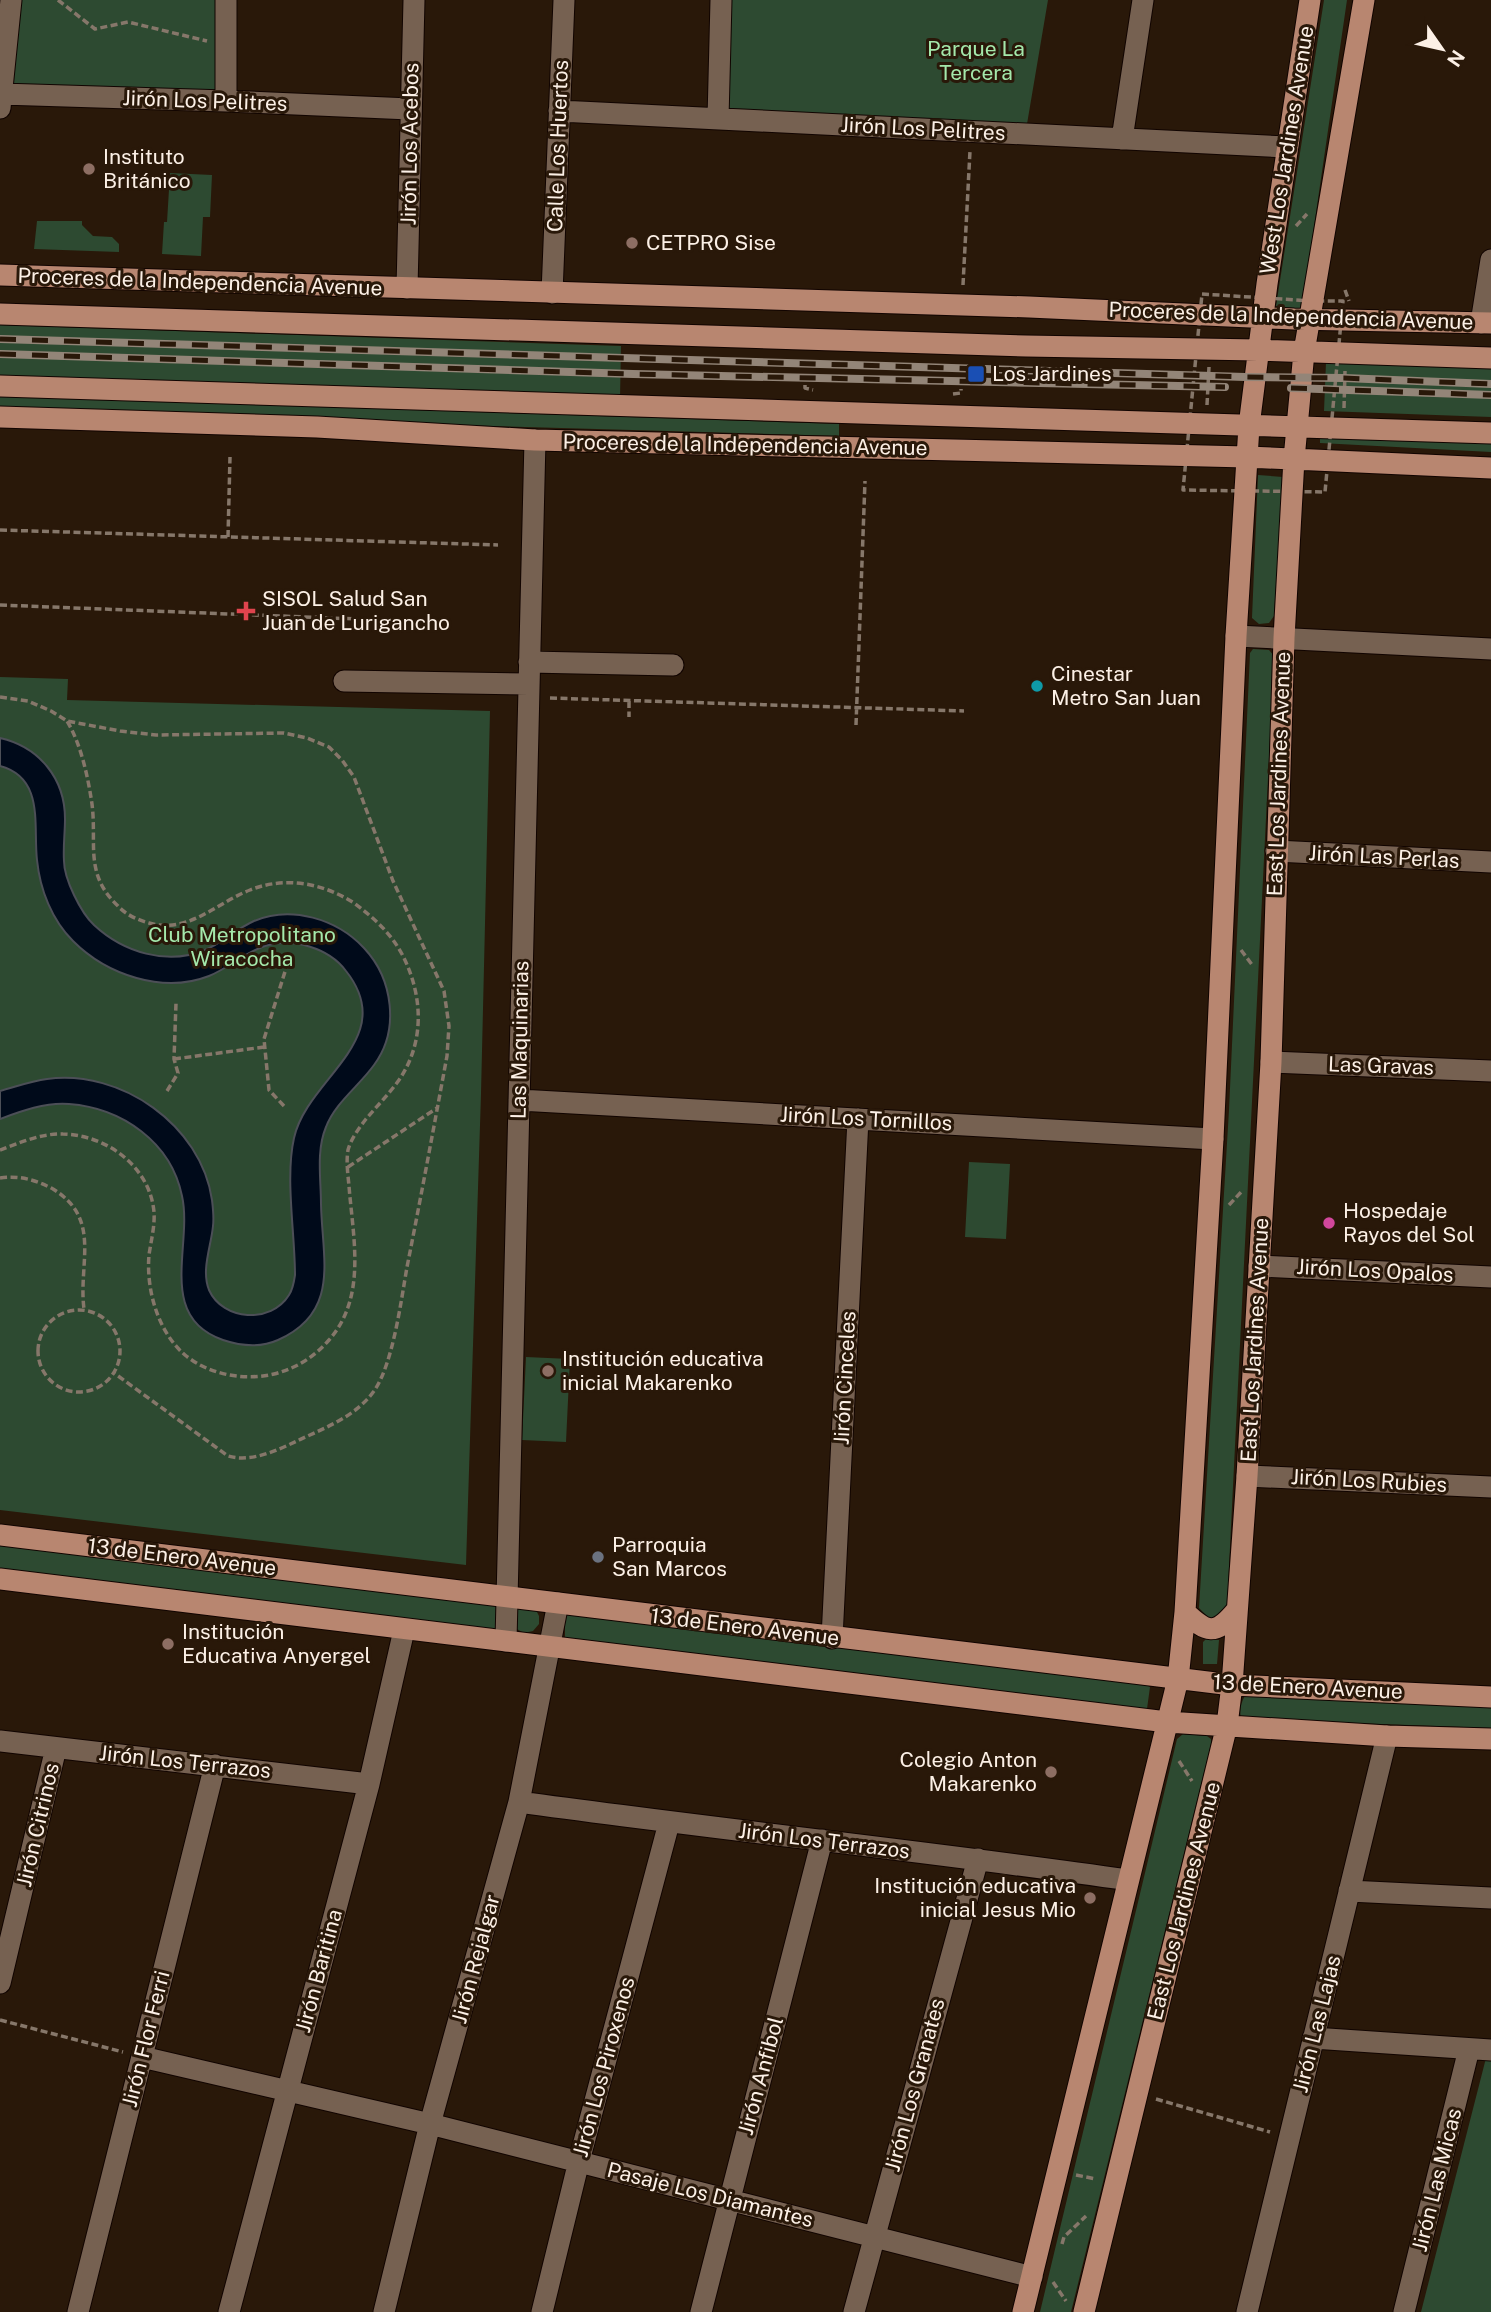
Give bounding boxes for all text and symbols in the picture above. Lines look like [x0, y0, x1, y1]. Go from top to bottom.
north arrow [1407, 14, 1477, 84]
street label: West Los Jardines Avenue [1255, 24, 1319, 276]
park label: Parque La Tercera [927, 36, 1025, 85]
text: N [1443, 46, 1469, 71]
street label: Calle Los Huertos [542, 59, 573, 232]
street label: Jirón Los Acebos [396, 62, 423, 226]
street label: Jirón Los Pelitres [122, 85, 288, 116]
street label: Jirón Los Pelitres [840, 112, 1006, 145]
place label: Instituto Británico [103, 144, 191, 193]
marker: Instituto Británico [81, 161, 97, 177]
place label: CETPRO Sise [646, 230, 776, 255]
marker: CETPRO Sise [624, 235, 640, 251]
street label: Proceres de la Independencia Avenue [17, 263, 383, 300]
street label: Proceres de la Independencia Avenue [1108, 297, 1474, 334]
place label: Los Jardines [992, 361, 1112, 386]
marker: Los Jardines [966, 364, 986, 384]
street label: Proceres de la Independencia Avenue [562, 429, 928, 460]
place label: SISOL Salud San Juan de Lurigancho [262, 586, 450, 635]
marker: SISOL Salud San Juan de Lurigancho [236, 601, 256, 621]
street label: East Los Jardines Avenue [1262, 651, 1295, 897]
place label: Cinestar Metro San Juan [1051, 661, 1201, 710]
marker: Cinestar Metro San Juan [1029, 678, 1045, 694]
street label: Jirón Las Perlas [1308, 840, 1460, 873]
park label: Club Metropolitano Wiracocha [148, 922, 336, 971]
street label: Las Maquinarias [506, 961, 533, 1119]
street label: Las Gravas [1328, 1051, 1434, 1080]
street label: Jirón Los Tornillos [779, 1101, 953, 1136]
place label: Hospedaje Rayos del Sol [1343, 1198, 1475, 1247]
marker: Hospedaje Rayos del Sol [1321, 1215, 1337, 1231]
street label: East Los Jardines Avenue [1236, 1217, 1273, 1463]
street label: Jirón Los Opalos [1296, 1254, 1454, 1287]
street label: Jirón Cinceles [829, 1310, 860, 1446]
place label: Institución educativa inicial Makarenko [562, 1346, 764, 1395]
marker: Institución educativa inicial Makarenko [540, 1363, 556, 1379]
street label: Jirón Los Rubies [1290, 1464, 1448, 1497]
place label: Parroquia San Marcos [612, 1532, 727, 1581]
street label: 13 de Enero Avenue [86, 1533, 278, 1580]
marker: Parroquia San Marcos [590, 1549, 606, 1565]
street label: 13 de Enero Avenue [649, 1603, 841, 1650]
place label: Institución Educativa Anyergel [182, 1619, 371, 1668]
marker: Institución Educativa Anyergel [160, 1636, 176, 1652]
street label: 13 de Enero Avenue [1213, 1669, 1403, 1704]
street label: Jirón Los Terrazos [98, 1740, 272, 1783]
place label: Colegio Anton Makarenko [899, 1747, 1037, 1796]
street label: Jirón Citrinos [11, 1760, 64, 1889]
marker: Colegio Anton Makarenko [1043, 1764, 1059, 1780]
street label: East Los Jardines Avenue [1142, 1779, 1225, 2023]
street label: Jirón Los Terrazos [737, 1818, 911, 1863]
place label: Institución educativa inicial Jesus Mio [874, 1873, 1076, 1922]
marker: Institución educativa inicial Jesus Mio [1082, 1890, 1098, 1906]
street label: Jirón Rejalgar [446, 1892, 505, 2026]
street label: Jirón Baritina [290, 1906, 347, 2035]
street label: Jirón Las Lajas [1287, 1953, 1346, 2095]
street label: Jirón Flor Ferri [116, 1968, 175, 2110]
street label: Jirón Los Piroxenos [567, 1974, 640, 2160]
street label: Jirón Los Granates [879, 1996, 950, 2174]
street label: Jirón Anfibol [733, 2014, 788, 2138]
street label: Jirón Las Micas [1407, 2106, 1466, 2254]
street label: Pasaje Los Diamantes [604, 2157, 816, 2232]

